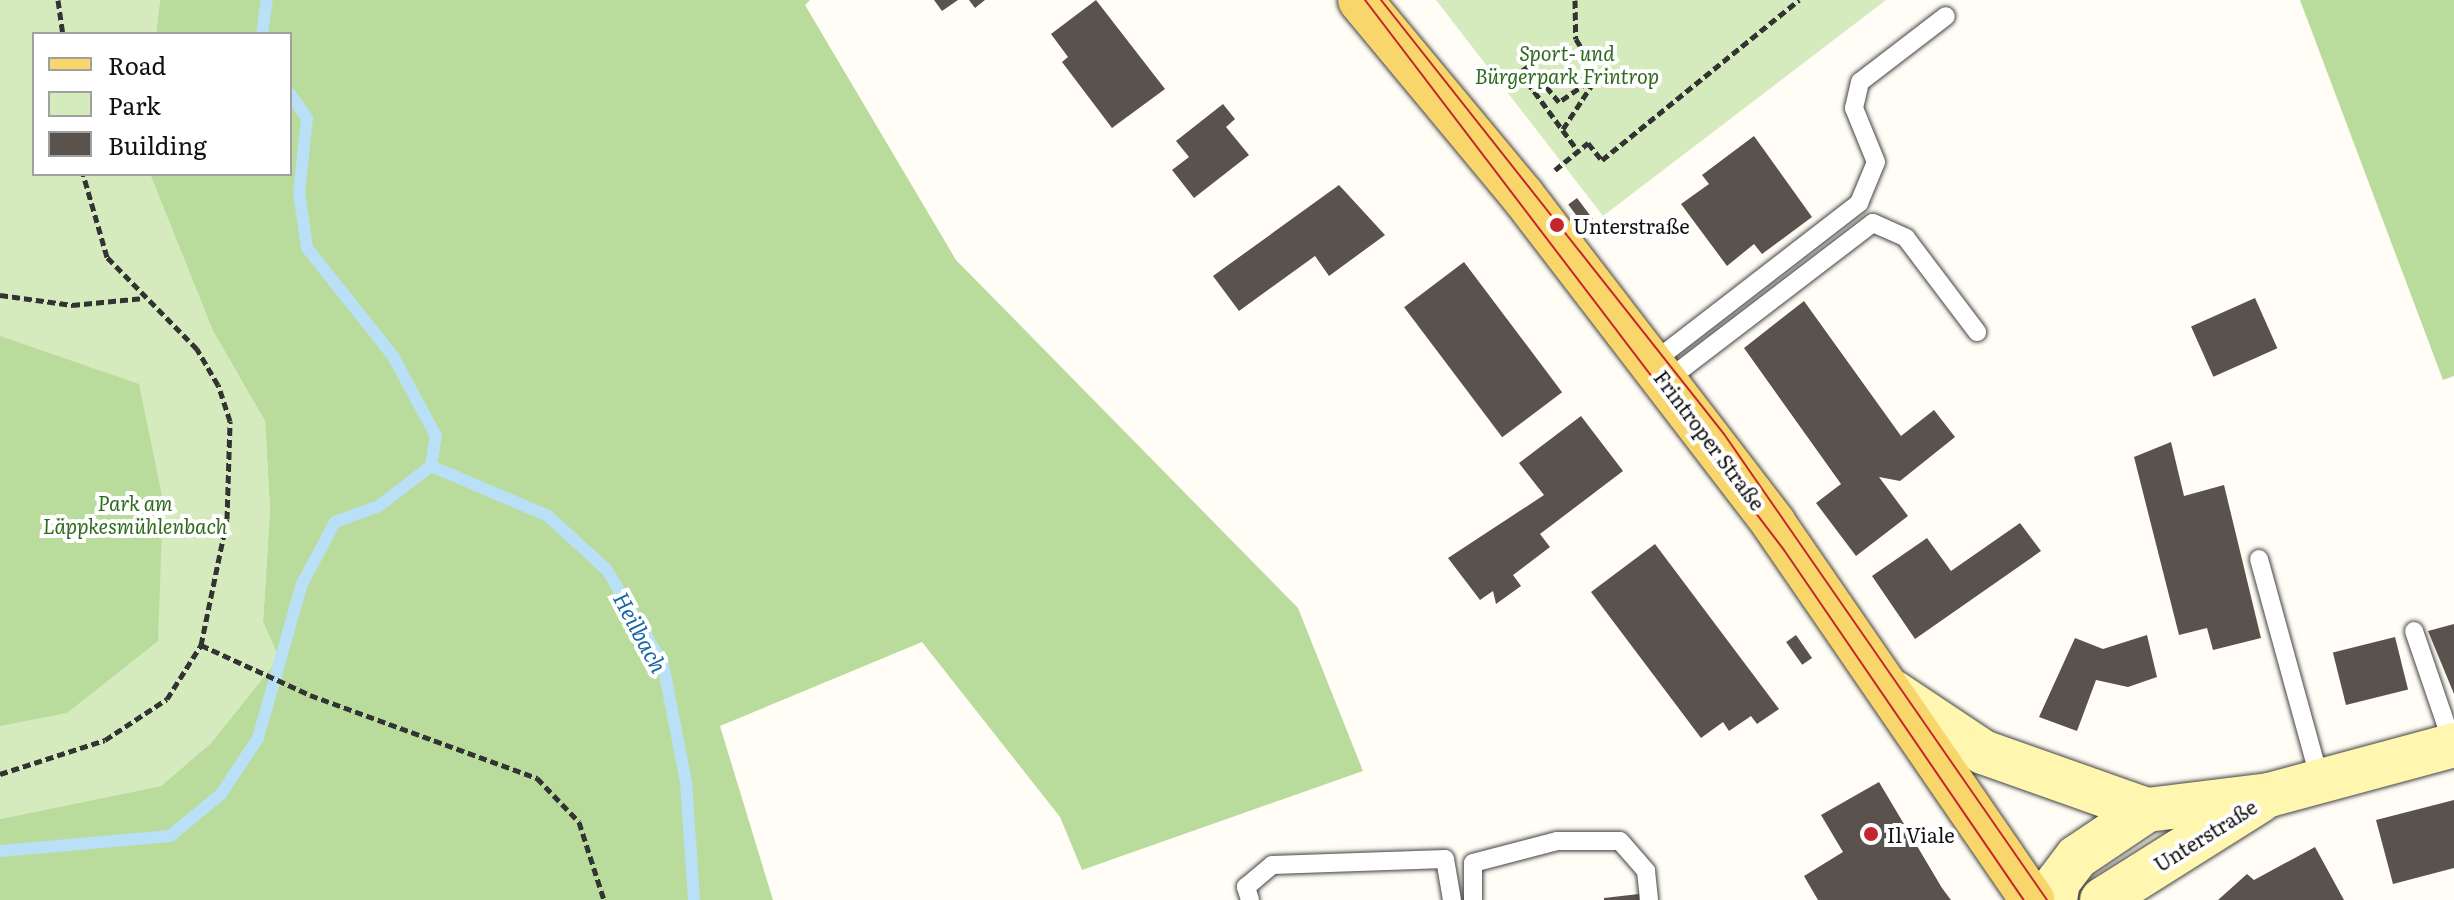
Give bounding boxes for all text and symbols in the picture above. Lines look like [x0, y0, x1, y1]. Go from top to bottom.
legend [32, 32, 292, 176]
park label: Sport- und Bürgerpark Frintrop [1475, 41, 1659, 88]
text: Road [108, 47, 166, 82]
text: Park [108, 87, 161, 122]
text: Building [108, 127, 207, 162]
place label: Unterstraße [1573, 213, 1690, 237]
marker: Unterstraße [1548, 216, 1566, 234]
street label: Frintroper Straße [1650, 365, 1770, 515]
park label: Park am Läppkesmühlenbach [43, 490, 227, 537]
water label: Heilbach [609, 587, 673, 677]
street label: Unterstraße [2149, 794, 2261, 876]
place label: Il Viale [1887, 822, 1955, 846]
marker: Il Viale [1862, 825, 1880, 843]

